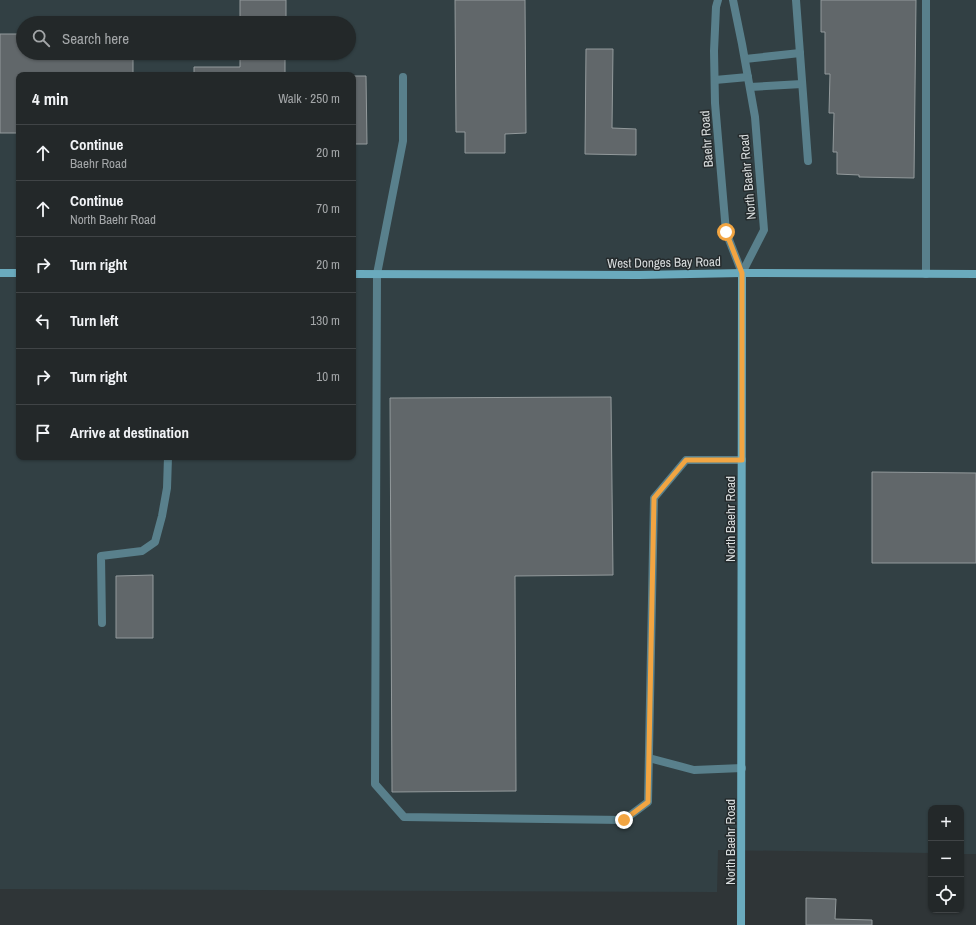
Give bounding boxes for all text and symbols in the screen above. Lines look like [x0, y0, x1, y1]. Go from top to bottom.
search box [16, 16, 356, 60]
icon: search [30, 27, 52, 49]
text: Search here [62, 28, 129, 49]
text: 4 min [32, 87, 68, 110]
text: Walk · 250 m [278, 90, 340, 107]
street label: Baehr Road [696, 110, 717, 168]
street label: North Baehr Road [735, 133, 760, 220]
text: Continue [70, 134, 123, 155]
icon: ahead [32, 142, 54, 164]
text: 20 m [316, 144, 340, 161]
text: Baehr Road [70, 155, 127, 172]
text: Continue [70, 190, 123, 211]
icon: ahead [32, 198, 54, 220]
text: 70 m [316, 200, 340, 217]
text: North Baehr Road [70, 211, 156, 228]
route start [717, 223, 735, 241]
street label: West Donges Bay Road [607, 253, 721, 272]
icon: right [32, 254, 54, 276]
text: Turn right [70, 254, 127, 275]
text: 20 m [316, 256, 340, 273]
icon: left [32, 310, 54, 332]
text: Turn left [70, 310, 118, 331]
text: 130 m [310, 312, 340, 329]
icon: right [32, 366, 54, 388]
text: Turn right [70, 366, 127, 387]
text: 10 m [316, 368, 340, 385]
icon: arrive [32, 422, 54, 444]
text: Arrive at destination [70, 422, 189, 443]
street label: North Baehr Road [722, 476, 739, 562]
street label: North Baehr Road [722, 799, 739, 885]
map controls [928, 805, 964, 913]
button: + [928, 805, 964, 841]
route end [615, 811, 633, 829]
button: − [928, 841, 964, 877]
button: locate [928, 877, 964, 913]

